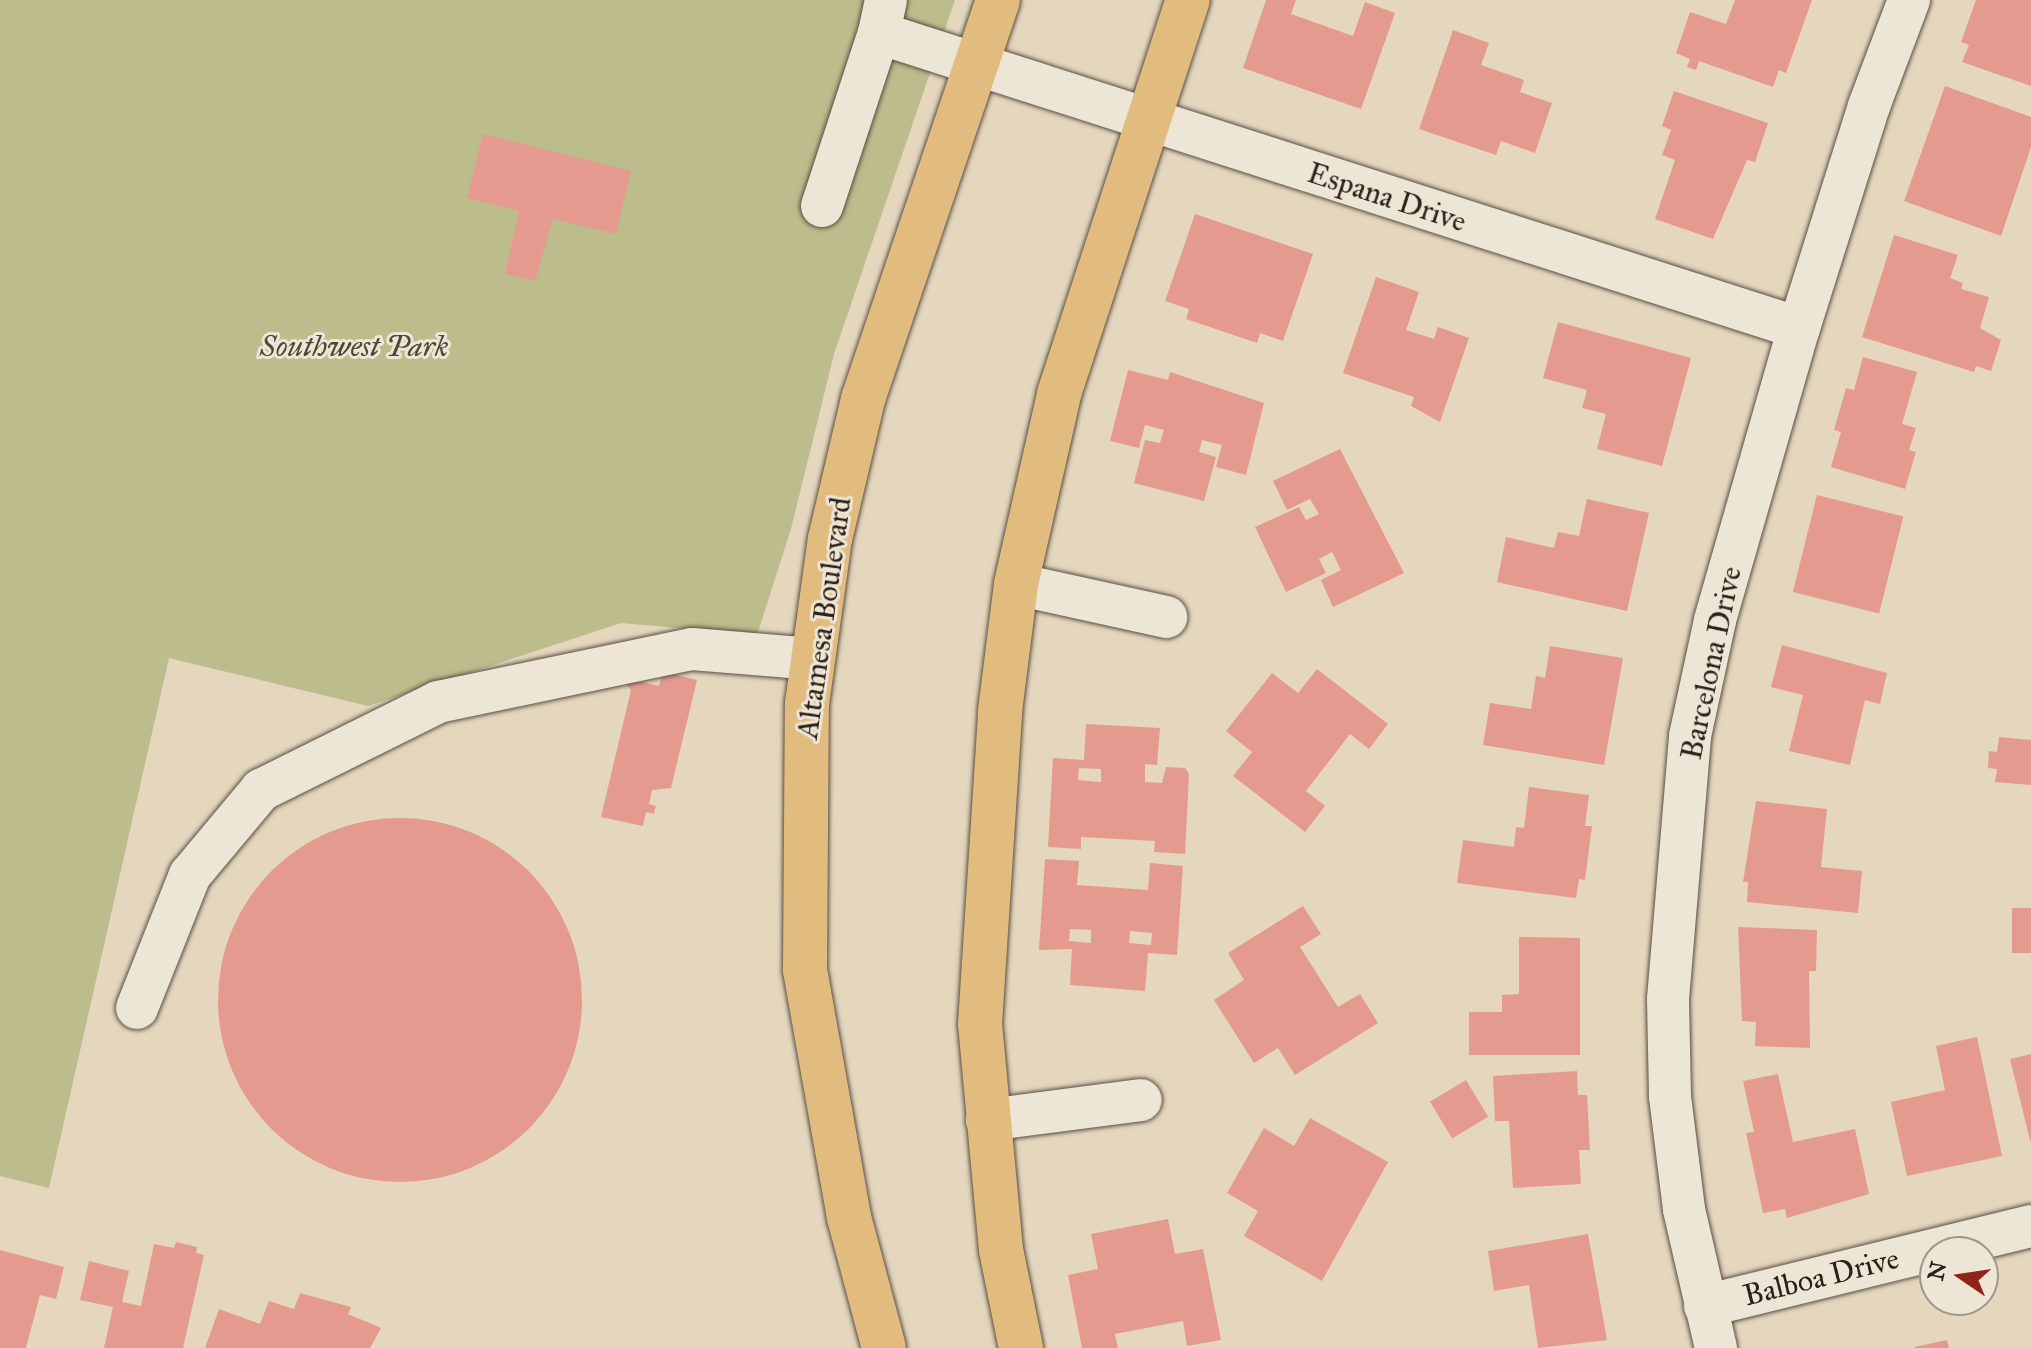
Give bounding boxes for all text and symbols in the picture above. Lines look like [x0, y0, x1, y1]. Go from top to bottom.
street label: Espana Drive [1303, 154, 1471, 240]
park label: Southwest Park [260, 328, 448, 364]
street label: Altamesa Boulevard [789, 495, 859, 741]
street label: Barcelona Drive [1673, 563, 1749, 763]
north arrow [1919, 1236, 1999, 1316]
street label: Balboa Drive [1739, 1240, 1903, 1314]
text: N [1922, 1259, 1952, 1283]

